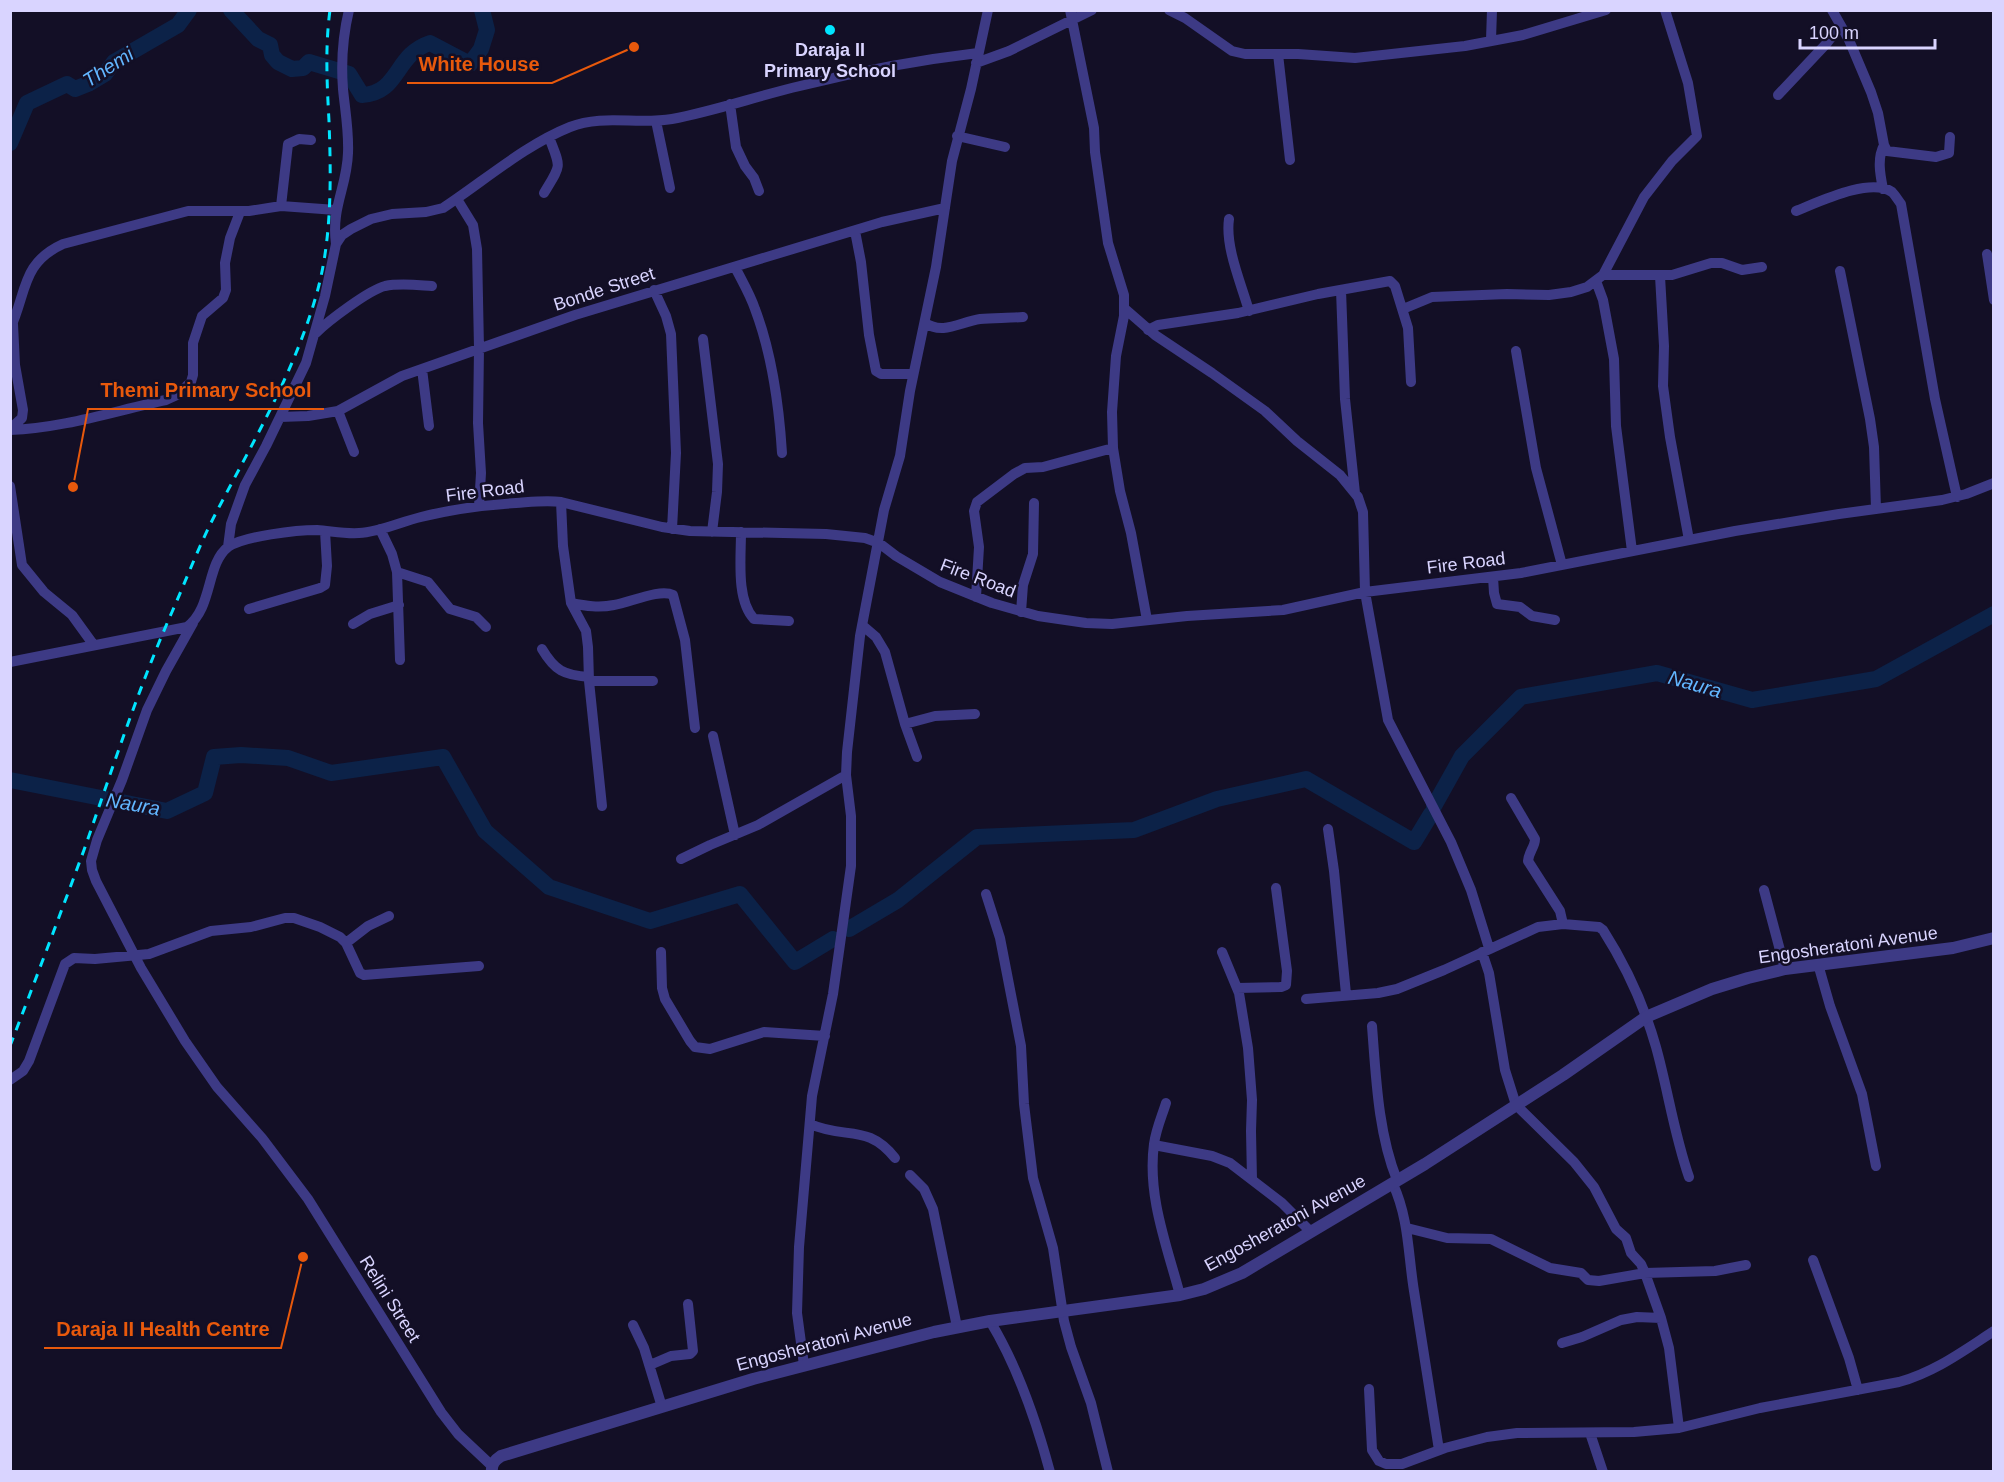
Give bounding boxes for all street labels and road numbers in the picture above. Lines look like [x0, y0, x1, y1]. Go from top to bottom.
street label: Bonde Street [551, 263, 657, 315]
street label: Fire Road [445, 476, 525, 506]
street label: Fire Road [1426, 548, 1506, 578]
street label: Fire Road [938, 555, 1018, 601]
street label: Engosheratoni Avenue [1757, 923, 1939, 967]
street label: Engosheratoni Avenue [1201, 1170, 1369, 1276]
street label: Relini Street [356, 1252, 424, 1346]
street label: Engosheratoni Avenue [734, 1309, 914, 1375]

